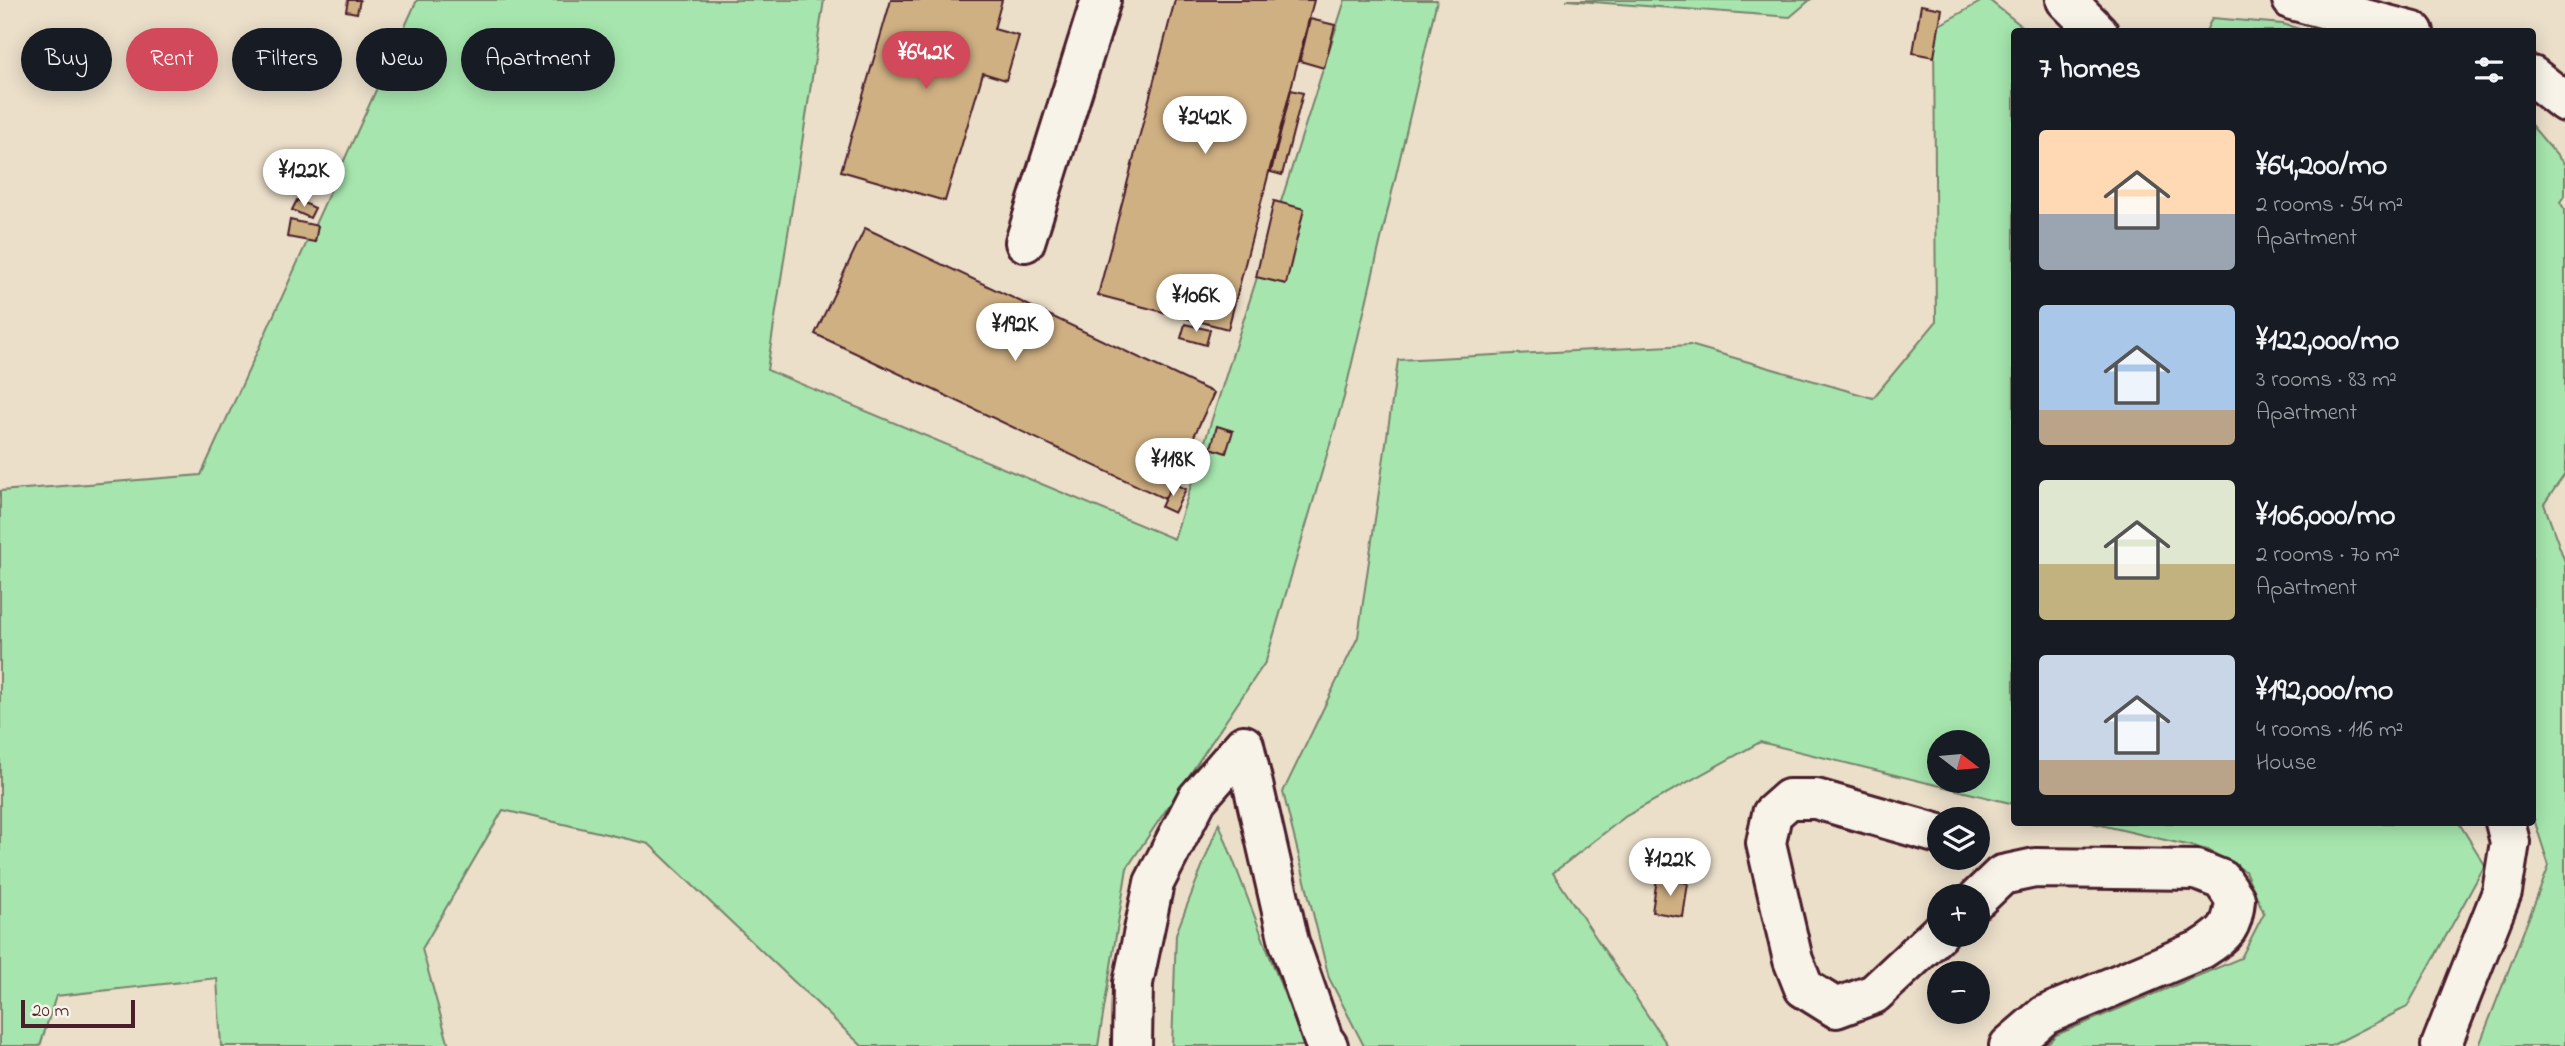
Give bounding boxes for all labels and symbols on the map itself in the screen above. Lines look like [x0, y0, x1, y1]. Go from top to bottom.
pin: ¥64.2K [869, 32, 983, 91]
pin: ¥242K [1156, 96, 1254, 156]
pin: ¥122K [255, 150, 353, 209]
pin: ¥106K [1147, 274, 1245, 334]
pin: ¥192K [966, 304, 1064, 363]
pin: ¥118K [1124, 438, 1222, 498]
north arrow [1927, 730, 1990, 793]
pin: ¥122K [1621, 838, 1719, 898]
scale bar [21, 997, 135, 1029]

